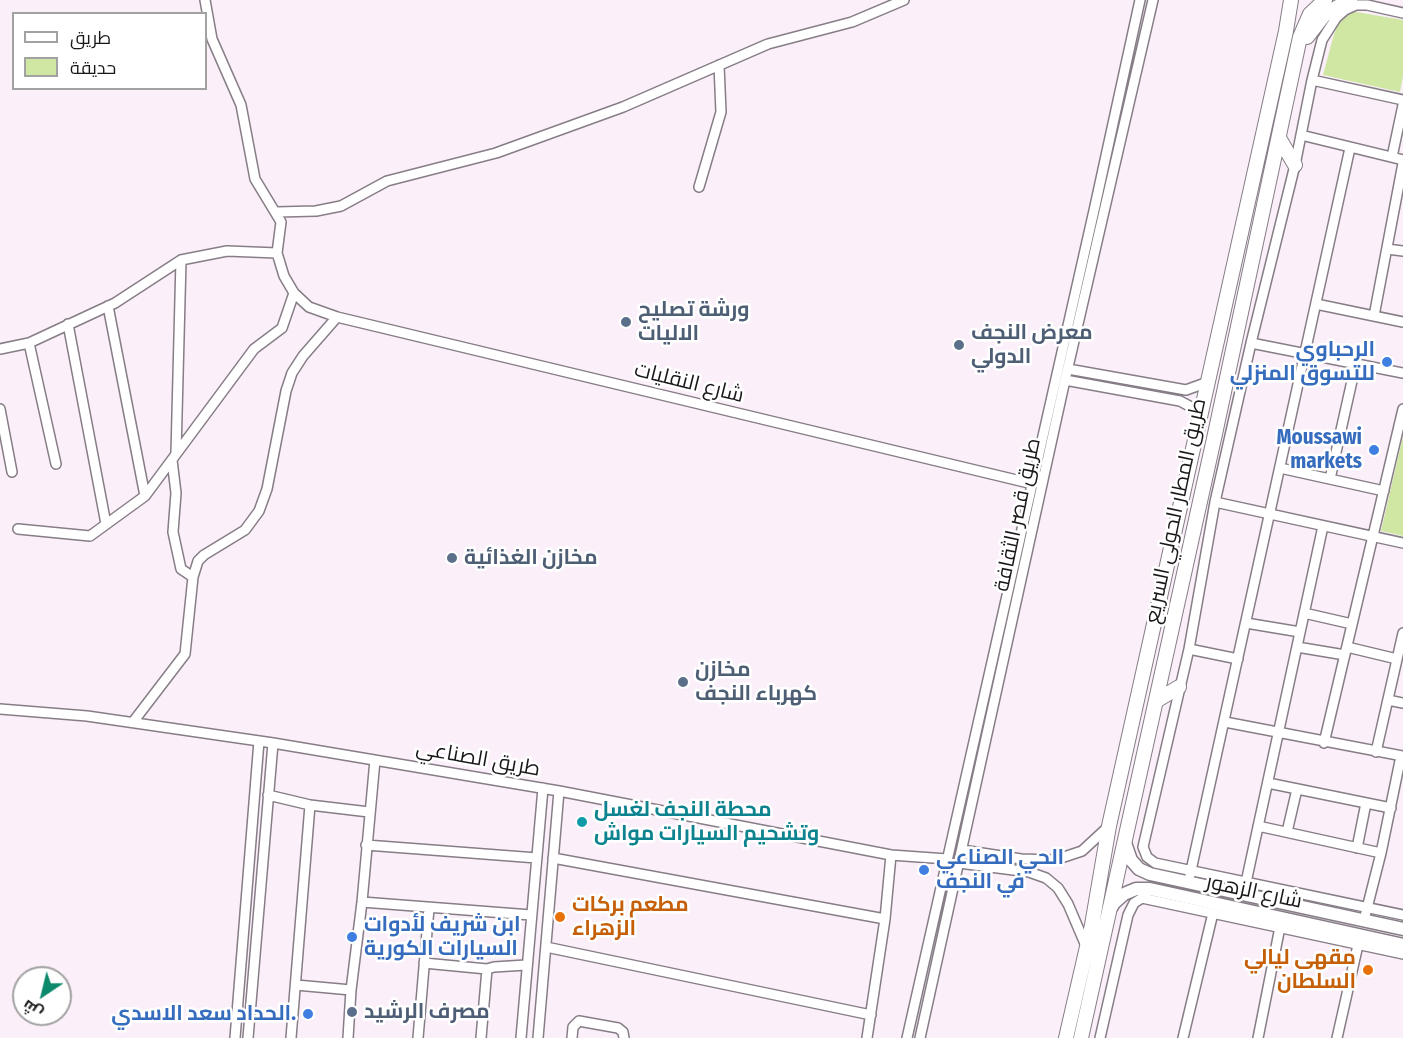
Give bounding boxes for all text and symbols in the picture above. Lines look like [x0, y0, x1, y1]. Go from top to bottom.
legend [12, 12, 207, 90]
text: طريق [70, 27, 111, 49]
text: حديقة [70, 57, 116, 79]
place label: ورشة تصليح الاليات [638, 297, 750, 347]
marker: ورشة تصليح الاليات [619, 315, 633, 329]
place label: معرض النجف الدولي [971, 320, 1093, 370]
place label: الرحباوي للتسوق المنزلي [1230, 337, 1375, 387]
marker: معرض النجف الدولي [952, 338, 966, 352]
marker: الرحباوي للتسوق المنزلي [1380, 355, 1394, 369]
street label: شارع النقليات [632, 357, 746, 409]
street label: طريق المطار الحولي السريع [1140, 396, 1212, 626]
place label: Moussawi markets [1276, 425, 1362, 475]
street label: طريق قصر الثقافة [989, 436, 1047, 594]
marker: Moussawi markets [1367, 443, 1381, 457]
place label: مخازن الغذائية [464, 545, 598, 571]
marker: مخازن الغذائية [445, 551, 459, 565]
place label: مخازن كهرباء النجف [695, 657, 817, 707]
marker: مخازن كهرباء النجف [676, 675, 690, 689]
street label: طريق الصناعي [414, 736, 542, 782]
place label: محطة النجف لغسل وتشحيم السيارات مواش [594, 797, 819, 847]
marker: محطة النجف لغسل وتشحيم السيارات مواش [575, 815, 589, 829]
place label: الحي الصناعي في النجف [936, 845, 1064, 895]
marker: الحي الصناعي في النجف [917, 863, 931, 877]
street label: شارع الزهور [1204, 870, 1304, 914]
place label: مطعم بركات الزهراء [572, 892, 689, 942]
marker: مطعم بركات الزهراء [553, 910, 567, 924]
place label: ابن شريف لأدوات السيارات الكورية [364, 912, 521, 962]
marker: ابن شريف لأدوات السيارات الكورية [345, 930, 359, 944]
place label: مقهى ليالي السلطان [1244, 945, 1356, 995]
marker: مقهى ليالي السلطان [1361, 963, 1375, 977]
north arrow [12, 966, 72, 1026]
text: ش [19, 996, 46, 1023]
place label: مصرف الرشيد [364, 999, 490, 1025]
place label: الحداد سعد الاسدي. [111, 1001, 296, 1027]
marker: مصرف الرشيد [345, 1005, 359, 1019]
marker: الحداد سعد الاسدي. [301, 1007, 315, 1021]

